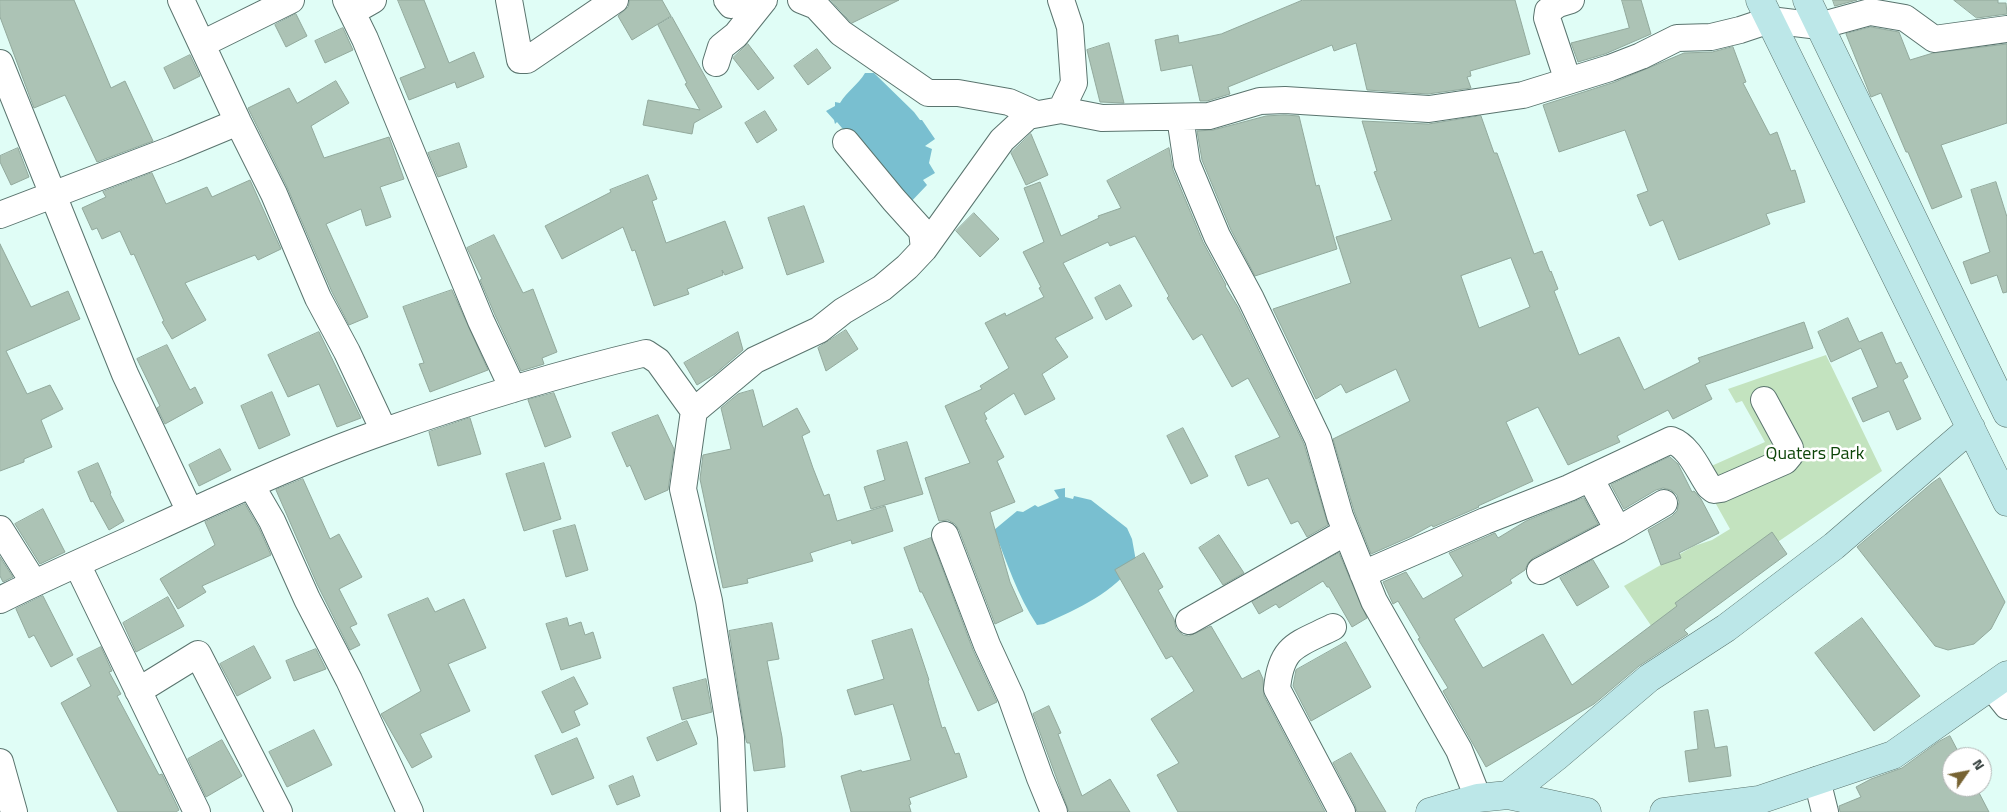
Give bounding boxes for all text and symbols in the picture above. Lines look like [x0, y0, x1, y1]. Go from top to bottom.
park label: Quaters Park [1766, 444, 1864, 466]
north arrow [1942, 747, 1992, 797]
text: N [1968, 754, 1991, 774]

